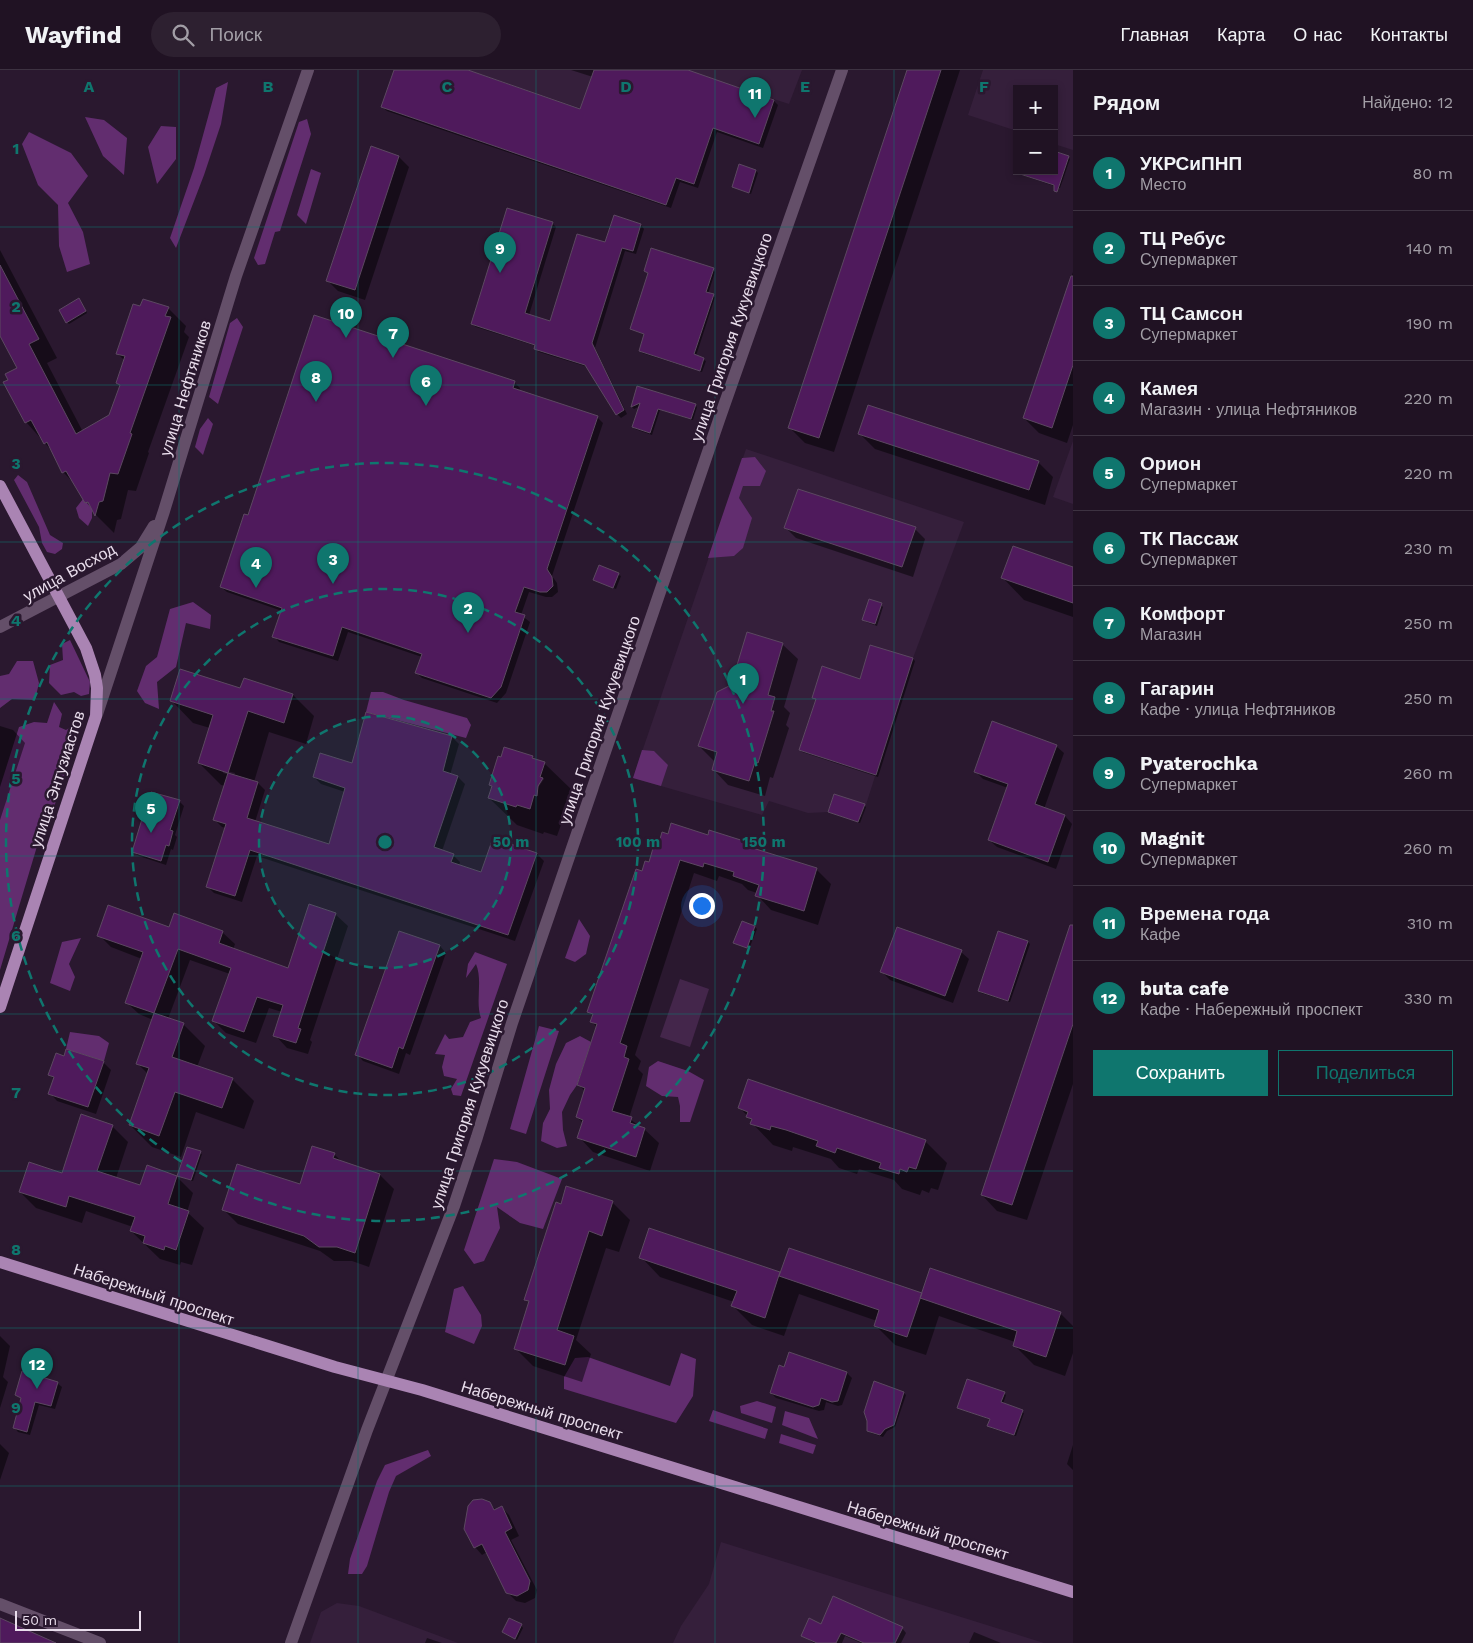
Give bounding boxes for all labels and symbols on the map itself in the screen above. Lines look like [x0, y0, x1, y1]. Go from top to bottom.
text: A [84, 77, 95, 96]
text: B [263, 77, 274, 96]
text: C [442, 77, 453, 96]
text: D [620, 77, 632, 96]
pin: 11 [739, 77, 771, 118]
text: E [800, 77, 810, 96]
text: F [979, 77, 989, 96]
text: 1 [13, 139, 19, 158]
street label: улица Григория Кукуевицкого [687, 230, 776, 444]
pin: 9 [484, 232, 516, 273]
text: 2 [11, 297, 21, 316]
pin: 10 [330, 297, 362, 338]
pin: 7 [377, 317, 409, 358]
street label: улица Нефтяников [156, 318, 215, 458]
pin: 8 [300, 361, 332, 402]
pin: 6 [410, 365, 442, 406]
text: 3 [11, 454, 21, 473]
street label: улица Восход [20, 539, 119, 606]
pin: 3 [317, 543, 349, 584]
pin: 4 [240, 547, 272, 588]
pin: 2 [452, 592, 484, 633]
text: 4 [11, 611, 21, 630]
street label: улица Григория Кукуевицкого [555, 613, 644, 827]
pin: 1 [727, 663, 759, 704]
street label: улица Энтузиастов [26, 708, 89, 850]
text: 5 [11, 769, 21, 788]
pin: 5 [135, 792, 167, 833]
centre of rings [376, 833, 394, 851]
text: 50 m [493, 833, 529, 851]
text: 100 m [616, 833, 660, 851]
text: 150 m [742, 833, 786, 851]
your location [689, 893, 715, 919]
text: 6 [11, 926, 21, 945]
street label: улица Григория Кукуевицкого [426, 997, 512, 1212]
text: 7 [11, 1083, 21, 1102]
text: 8 [11, 1240, 21, 1259]
street label: Набережный проспект [71, 1259, 237, 1330]
pin: 12 [21, 1348, 53, 1389]
street label: Набережный проспект [459, 1377, 626, 1444]
text: 9 [11, 1398, 21, 1417]
street label: Набережный проспект [845, 1497, 1012, 1564]
scale bar [15, 1608, 141, 1631]

